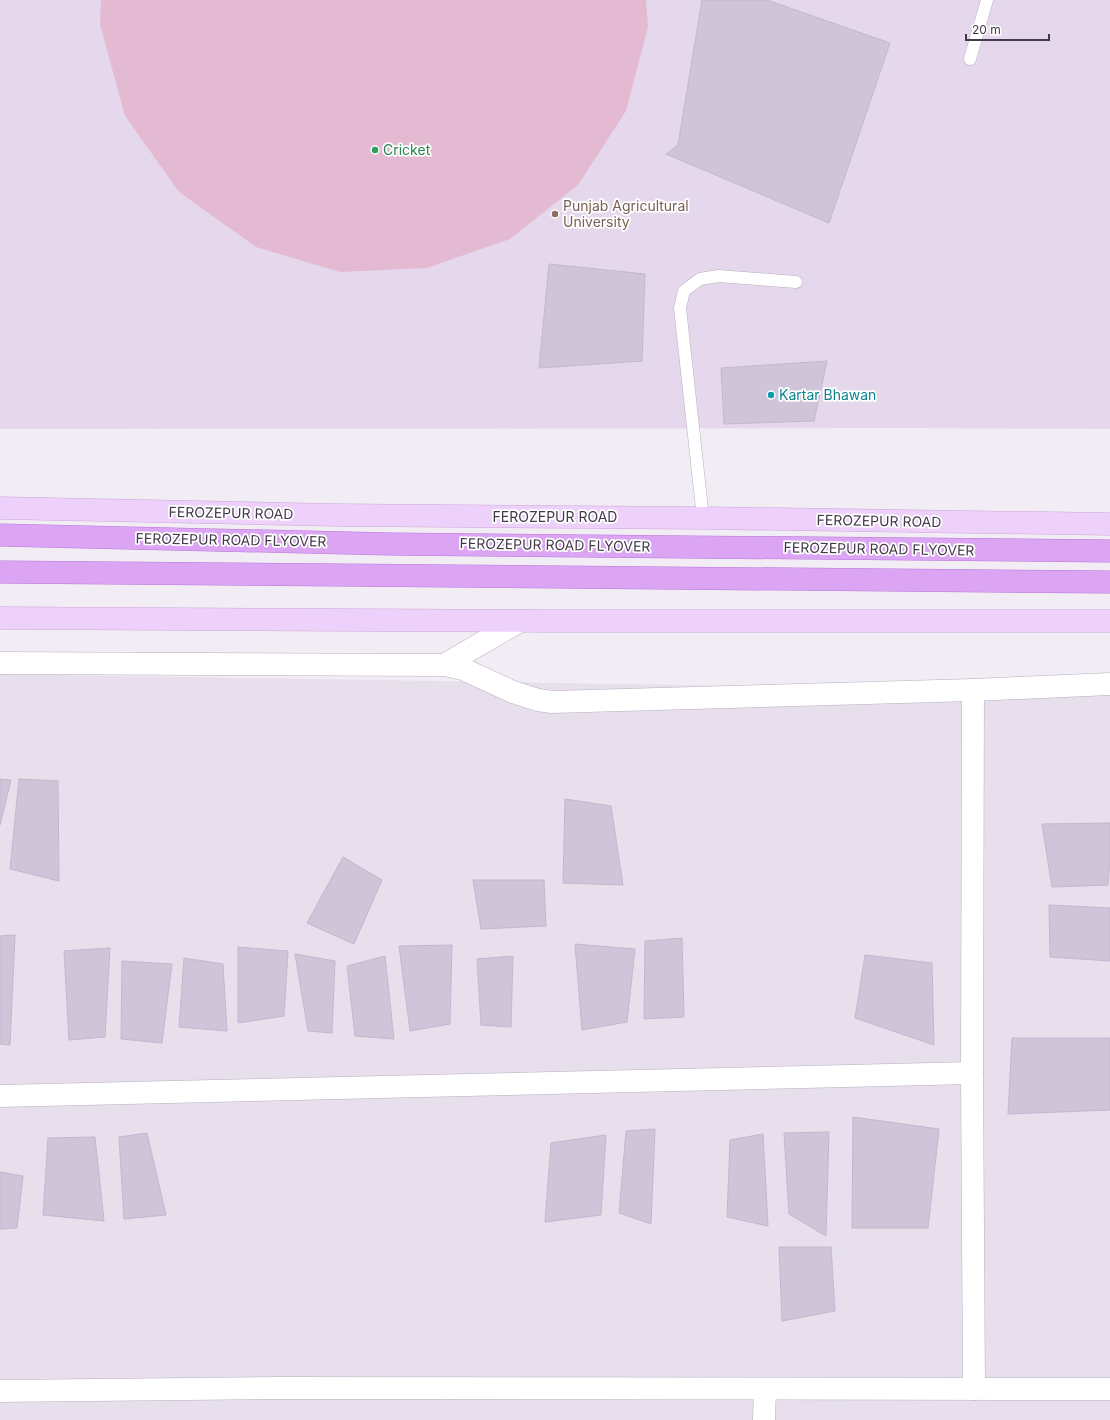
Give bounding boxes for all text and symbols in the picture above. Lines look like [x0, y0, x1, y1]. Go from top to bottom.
scale bar [966, 16, 1049, 42]
text: 20 m [972, 22, 1001, 37]
place label: Cricket [383, 141, 431, 158]
marker: Cricket [370, 145, 380, 155]
place label: Punjab Agricultural University [563, 197, 689, 230]
marker: Punjab Agricultural University [550, 209, 560, 219]
place label: Kartar Bhawan [779, 386, 876, 403]
marker: Kartar Bhawan [766, 390, 776, 400]
street label: FEROZEPUR ROAD [168, 503, 294, 522]
street label: FEROZEPUR ROAD [493, 508, 617, 525]
street label: FEROZEPUR ROAD [816, 511, 942, 530]
street label: FEROZEPUR ROAD FLYOVER [135, 529, 327, 550]
street label: FEROZEPUR ROAD FLYOVER [459, 534, 651, 555]
street label: FEROZEPUR ROAD FLYOVER [783, 538, 975, 559]

